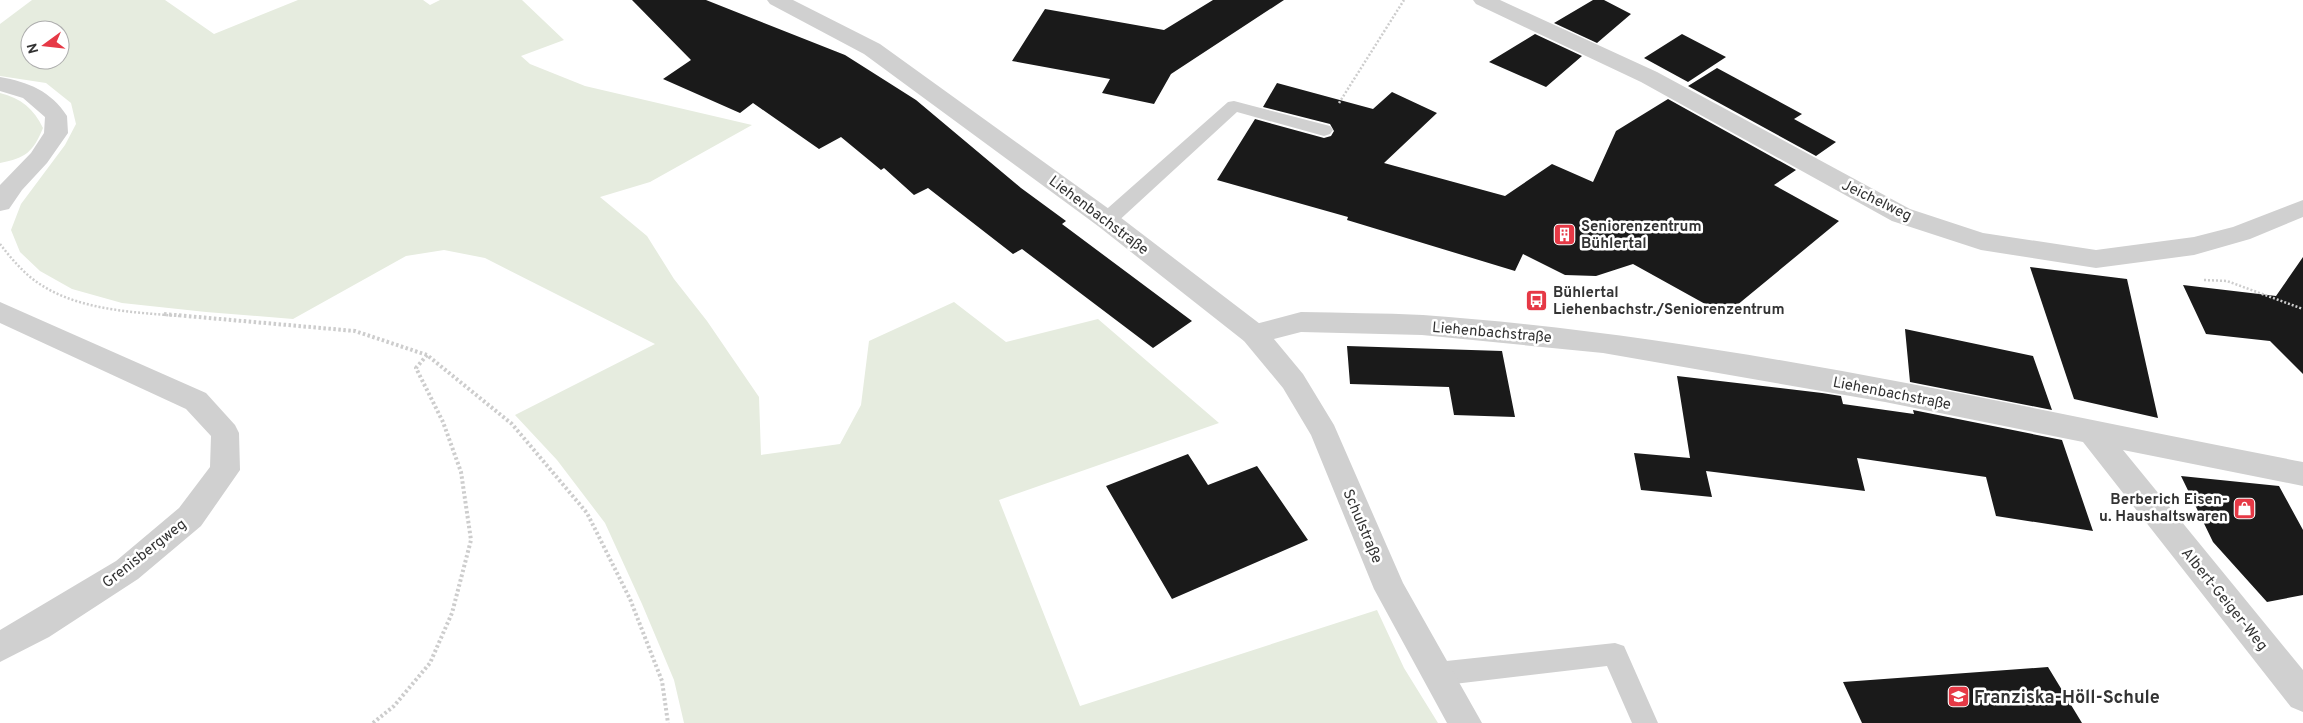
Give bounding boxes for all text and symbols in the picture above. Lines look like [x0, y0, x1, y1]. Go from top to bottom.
north arrow [20, 20, 70, 70]
text: N [24, 41, 43, 55]
street label: Liehenbachstraße [1044, 172, 1152, 260]
street label: Jeichelweg [1838, 176, 1914, 226]
place label: Seniorenzentrum Bühlertal [1581, 218, 1702, 254]
building icon: Seniorenzentrum Bühlertal [1553, 223, 1577, 247]
place label: Bühlertal Liehenbachstr./Seniorenzentrum [1553, 284, 1785, 320]
bus stop icon: Bühlertal Liehenbachstr./Seniorenzentrum [1525, 289, 1549, 313]
street label: Liehenbachstraße [1431, 319, 1552, 348]
street label: Liehenbachstraße [1831, 374, 1952, 415]
street label: Schulstraße [1337, 487, 1386, 567]
place label: Berberich Eisen- u. Haushaltswaren [2099, 491, 2228, 527]
shop icon: Berberich Eisen- u. Haushaltswaren [2232, 496, 2256, 520]
street label: Grenisbergweg [99, 515, 191, 593]
street label: Albert-Geiger-Weg [2176, 545, 2271, 655]
school or university icon: Franziska-Höll-Schule [1946, 685, 1970, 709]
place label: Franziska-Höll-Schule [1974, 687, 2160, 710]

